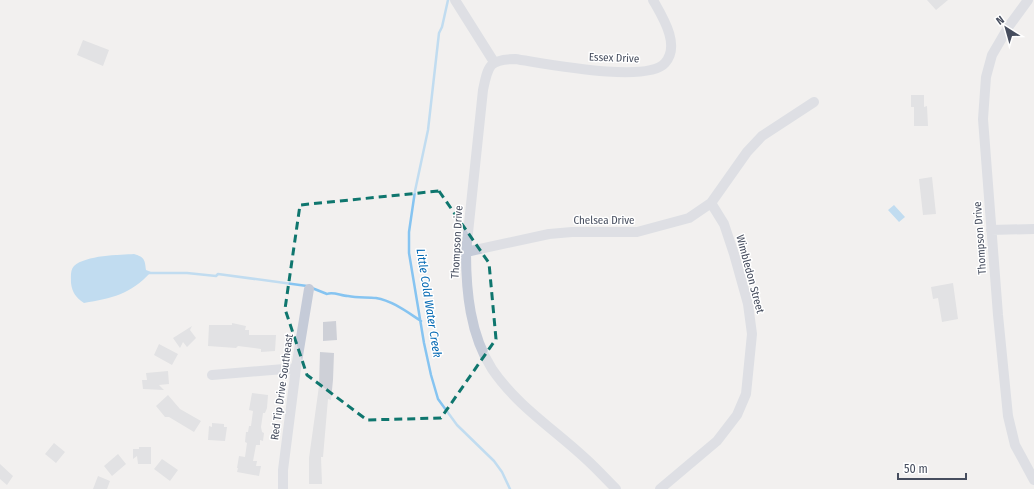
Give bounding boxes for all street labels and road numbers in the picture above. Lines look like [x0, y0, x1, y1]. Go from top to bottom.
street label: Essex Drive [589, 51, 639, 65]
street label: Thompson Drive [971, 201, 989, 275]
street label: Thompson Drive [449, 205, 465, 279]
street label: Chelsea Drive [574, 214, 634, 227]
street label: Wimbledon Street [733, 233, 767, 315]
street label: Red Tip Drive Southeast [268, 333, 296, 441]

